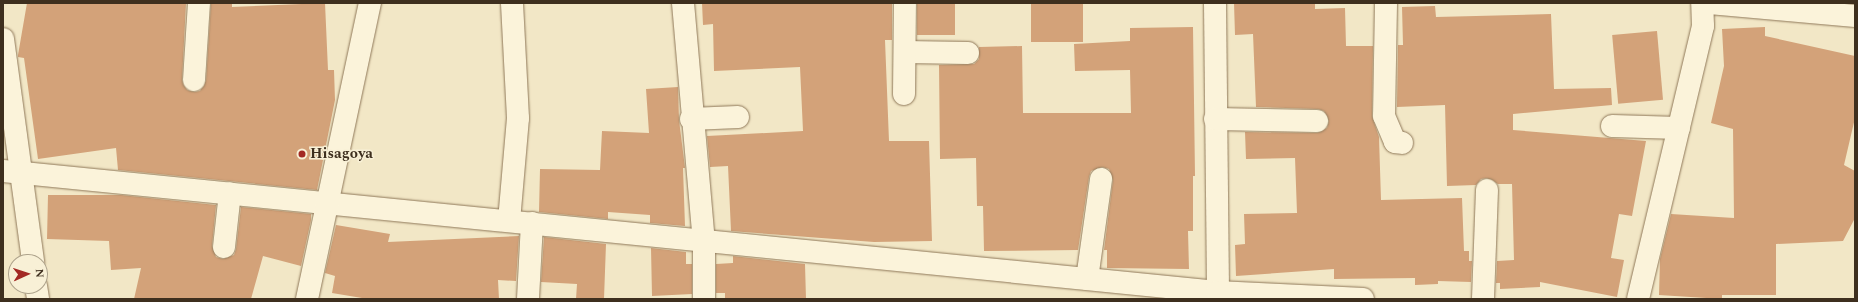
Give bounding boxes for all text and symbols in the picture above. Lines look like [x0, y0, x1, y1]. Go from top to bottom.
place label: Hisagoya [310, 145, 373, 163]
marker: Hisagoya [297, 149, 307, 159]
north arrow [8, 254, 48, 294]
text: N [31, 268, 48, 278]

